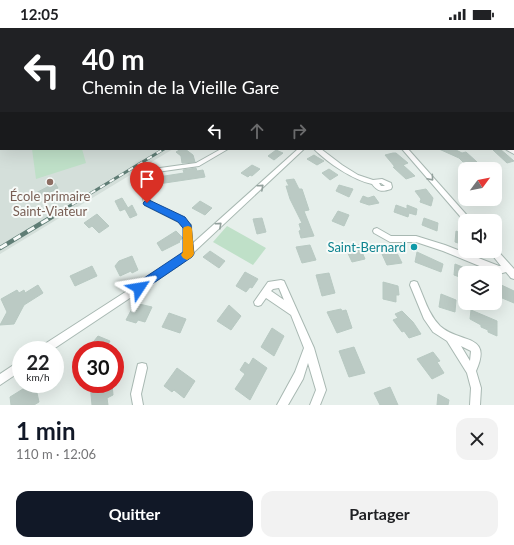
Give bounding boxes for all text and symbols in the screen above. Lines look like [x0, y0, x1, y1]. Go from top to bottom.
text: 12:05 [20, 5, 59, 23]
text: 40 m [82, 42, 145, 76]
icon: left [16, 44, 68, 96]
text: Chemin de la Vieille Gare [82, 76, 279, 98]
icon: left [204, 120, 226, 142]
icon: ahead [246, 120, 268, 142]
icon: right [288, 120, 310, 142]
pin [130, 162, 164, 203]
north arrow [458, 162, 502, 206]
map controls [458, 162, 502, 310]
icon: arrive [136, 168, 158, 190]
one-way arrow [426, 174, 433, 181]
marker: École primaire Saint-Viateur [45, 177, 55, 187]
one-way arrow [257, 185, 264, 192]
place label: École primaire Saint-Viateur [10, 188, 90, 219]
button: sound [458, 214, 502, 258]
one-way arrow [214, 222, 222, 230]
place label: Saint-Bernard [327, 239, 406, 255]
marker: Saint-Bernard [409, 242, 419, 252]
button: layers [458, 266, 502, 310]
position arrow [118, 267, 160, 309]
speed limit sign: 30 [72, 341, 124, 393]
text: 22 [26, 350, 50, 374]
text: km/h [26, 371, 50, 383]
text: 1 min [16, 416, 76, 445]
button: close [456, 418, 498, 460]
text: 110 m · 12:06 [16, 446, 96, 462]
button: Quitter [16, 491, 253, 537]
button: Partager [261, 491, 498, 537]

